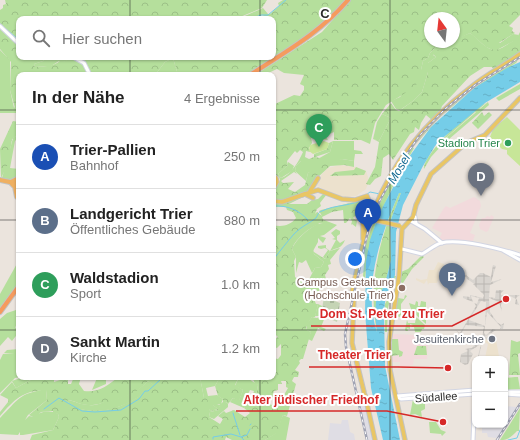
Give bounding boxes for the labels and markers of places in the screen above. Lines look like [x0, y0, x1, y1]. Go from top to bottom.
pin: C [306, 114, 332, 147]
place label: Stadion Trier [438, 137, 500, 149]
marker: Stadion Trier [503, 138, 513, 148]
pin: D [468, 163, 494, 196]
pin: A [355, 199, 381, 232]
pin: B [439, 263, 465, 296]
place label: Campus Gestaltung (Hochschule Trier) [297, 276, 394, 301]
marker: Campus Gestaltung (Hochschule Trier) [397, 283, 407, 293]
callout: Dom St. Peter zu Trier [311, 302, 452, 326]
place label: Jesuitenkirche [414, 333, 484, 345]
marker: Jesuitenkirche [487, 334, 497, 344]
callout: Theater Trier [309, 343, 398, 367]
callout: Alter jüdischer Friedhof [236, 387, 387, 411]

